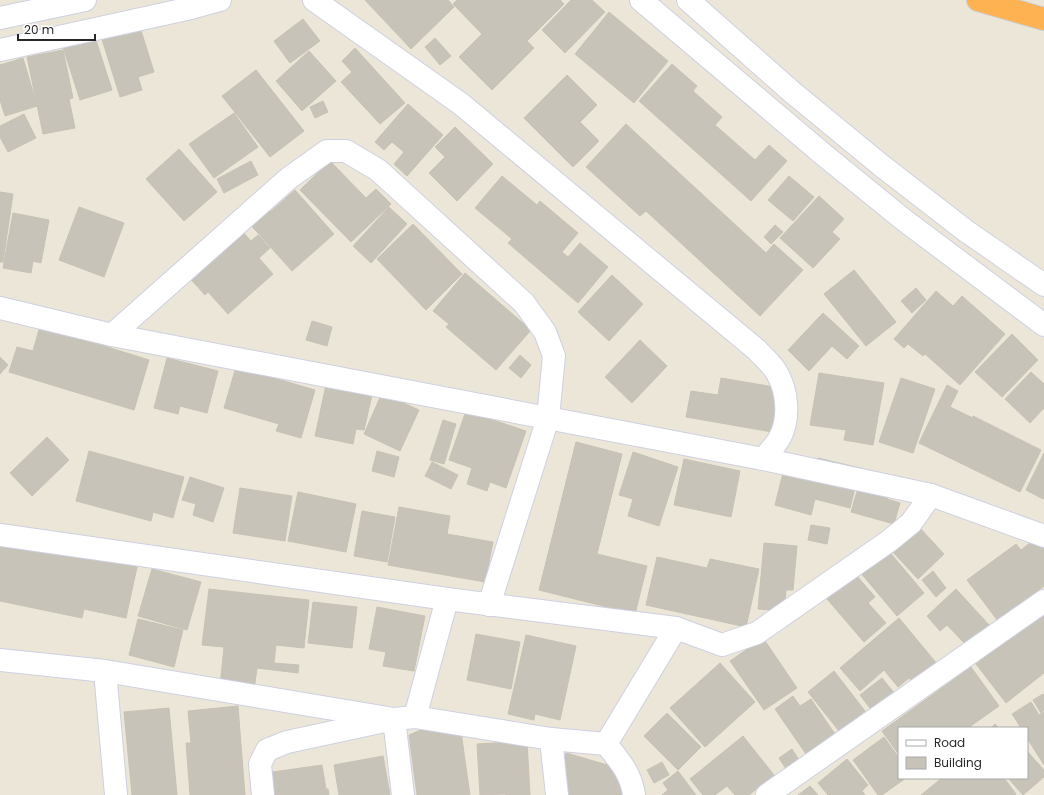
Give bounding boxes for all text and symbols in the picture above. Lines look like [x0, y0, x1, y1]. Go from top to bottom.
scale bar [18, 16, 95, 42]
text: 20 m [24, 21, 54, 38]
legend [898, 727, 1028, 779]
text: Road [934, 734, 965, 751]
text: Building [934, 754, 982, 771]

